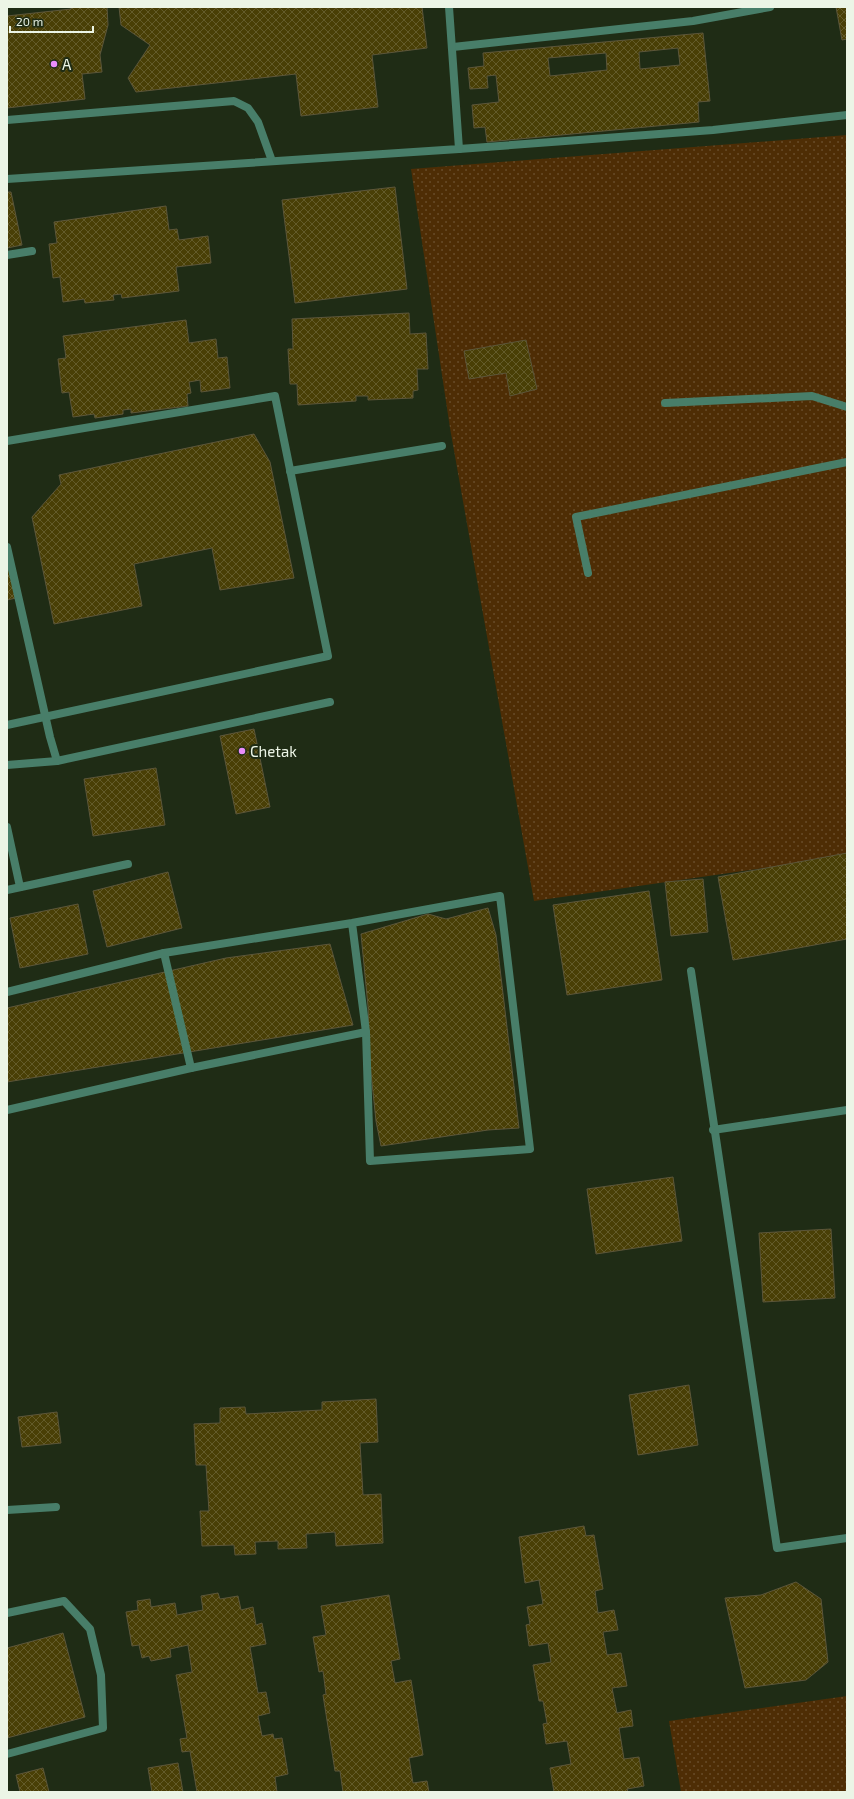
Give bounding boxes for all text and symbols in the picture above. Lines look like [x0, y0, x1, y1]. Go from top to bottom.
scale bar [10, 8, 93, 34]
text: 20 m [16, 14, 43, 28]
place label: A [62, 55, 72, 73]
marker: A [49, 59, 59, 69]
place label: Chetak [250, 742, 297, 760]
marker: Chetak [237, 746, 247, 756]

